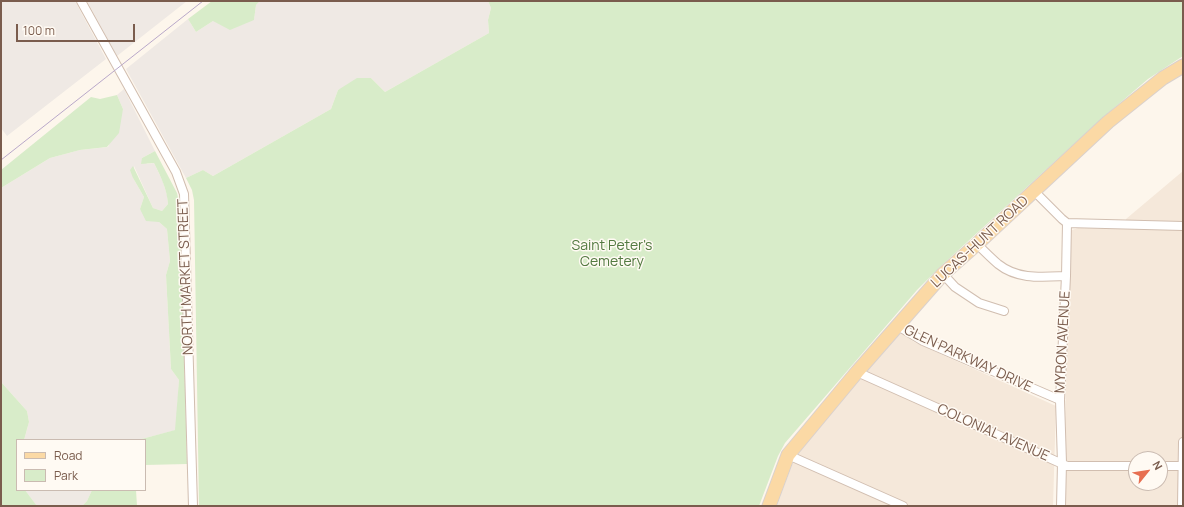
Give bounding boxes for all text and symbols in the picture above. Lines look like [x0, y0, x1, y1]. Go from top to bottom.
scale bar [18, 16, 137, 42]
text: 100 m [23, 22, 55, 39]
street label: LUCAS-HUNT ROAD [928, 193, 1032, 291]
street label: NORTH MARKET STREET [175, 199, 197, 355]
park label: Saint Peter's Cemetery [572, 238, 652, 270]
street label: MYRON AVENUE [1052, 290, 1074, 394]
street label: GLEN PARKWAY DRIVE [901, 322, 1035, 396]
street label: COLONIAL AVENUE [935, 401, 1051, 465]
legend [16, 439, 146, 491]
text: Road [54, 447, 82, 464]
north arrow [1128, 451, 1168, 491]
text: N [1149, 458, 1166, 472]
text: Park [54, 467, 78, 484]

